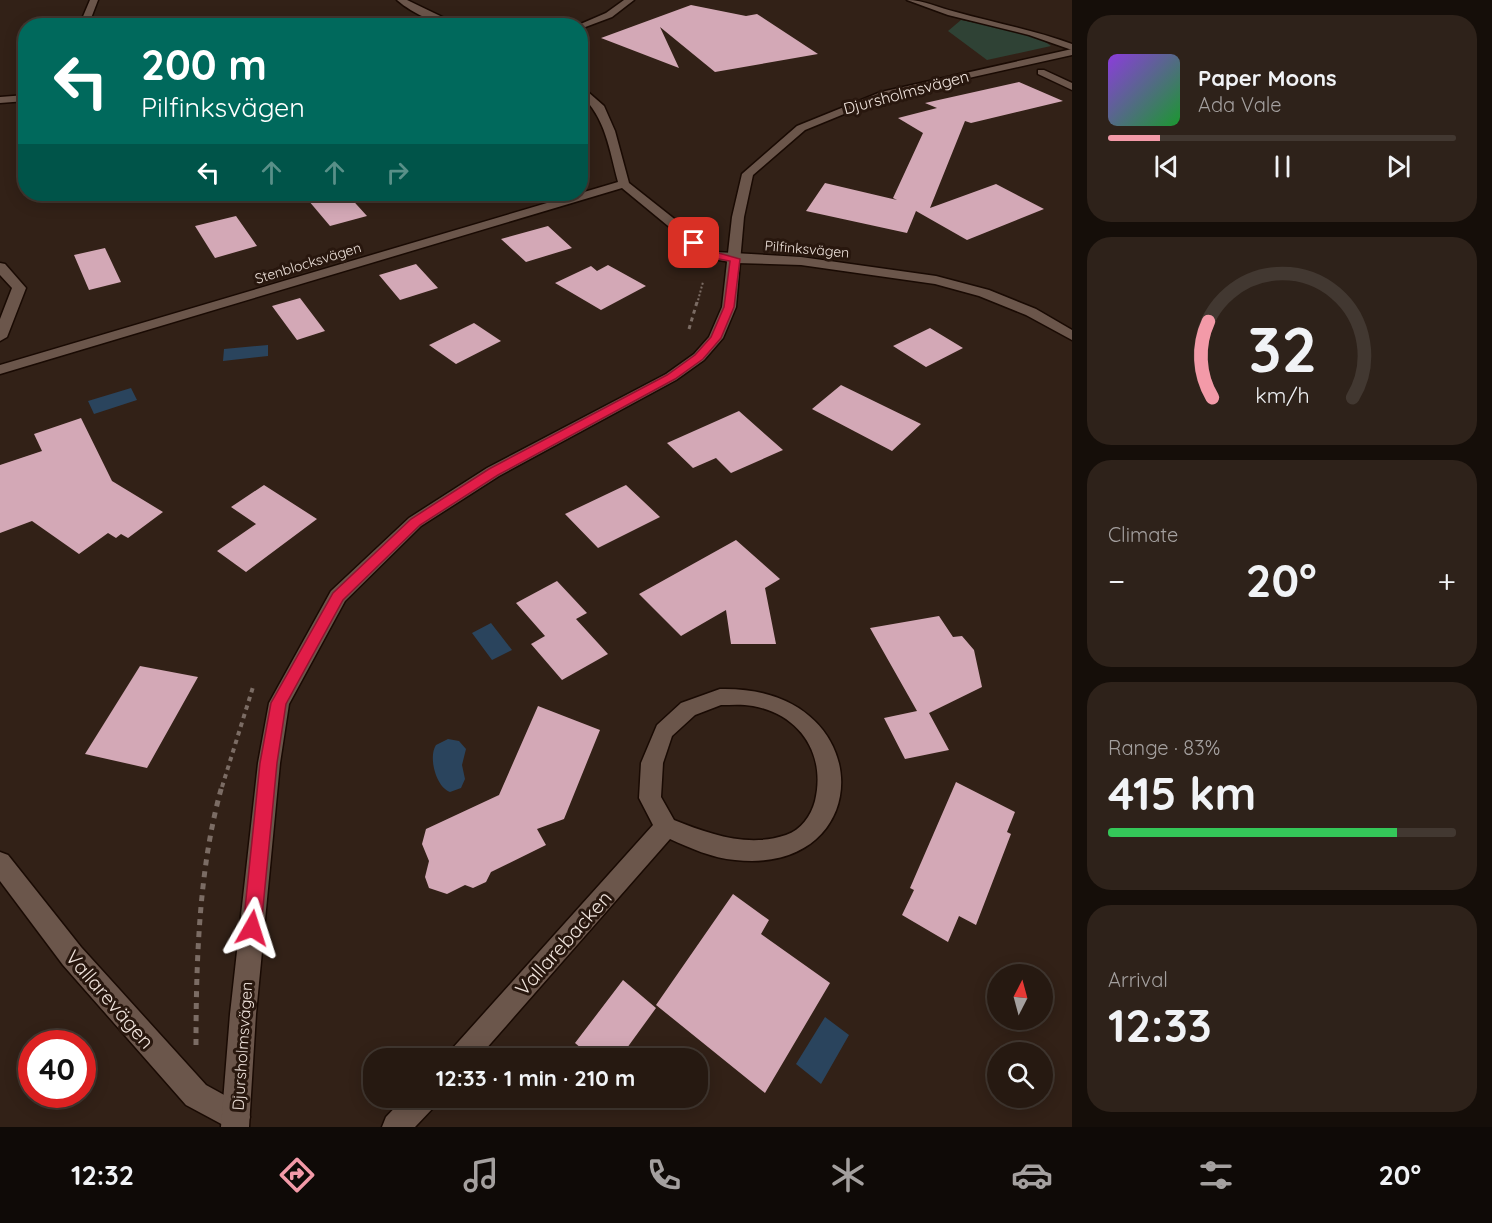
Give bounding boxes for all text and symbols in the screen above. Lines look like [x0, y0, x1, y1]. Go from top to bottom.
text: 200 m [141, 38, 267, 91]
icon: left [42, 42, 120, 120]
text: Paper Moons [1198, 64, 1337, 92]
street label: Djursholmsvägen [841, 66, 971, 118]
text: Pilfinksvägen [141, 90, 305, 124]
text: Ada Vale [1198, 92, 1282, 117]
icon: previous [1150, 150, 1183, 183]
icon: pause [1266, 150, 1299, 183]
icon: next [1382, 150, 1415, 183]
icon: left [192, 156, 225, 189]
icon: ahead [255, 156, 288, 189]
icon: ahead [318, 156, 351, 189]
icon: right [381, 156, 414, 189]
pin [668, 217, 719, 268]
icon: arrive [677, 226, 710, 259]
street label: Pilfinksvägen [764, 236, 850, 262]
street label: Stenblocksvägen [253, 238, 363, 288]
text: 32 [1247, 310, 1317, 388]
text: km/h [1255, 383, 1309, 409]
text: Climate [1108, 522, 1178, 547]
text: 20° [1246, 552, 1317, 608]
text: − [1108, 560, 1125, 601]
text: + [1437, 560, 1456, 601]
text: Range · 83% [1108, 735, 1220, 760]
text: 415 km [1108, 765, 1256, 821]
street label: Vallarebacken [509, 885, 617, 1001]
position arrow [220, 896, 284, 960]
street label: Vallarevägen [60, 945, 160, 1053]
north arrow [987, 964, 1053, 1030]
map controls [987, 964, 1053, 1108]
text: Arrival [1108, 967, 1168, 992]
street label: Djursholmsvägen [228, 981, 256, 1111]
text: 12:33 [1108, 997, 1212, 1053]
speed limit sign: 40 [18, 1030, 96, 1108]
button: search [987, 1042, 1053, 1108]
text: 12:33 · 1 min · 210 m [436, 1064, 635, 1092]
icon: directions [276, 1154, 318, 1196]
icon: music [460, 1154, 502, 1196]
icon: phone [643, 1154, 685, 1196]
icon: climate [827, 1154, 869, 1196]
icon: car [1011, 1154, 1053, 1196]
icon: filters [1195, 1154, 1237, 1196]
text: 12:32 [71, 1158, 134, 1192]
text: 20° [1378, 1158, 1421, 1192]

